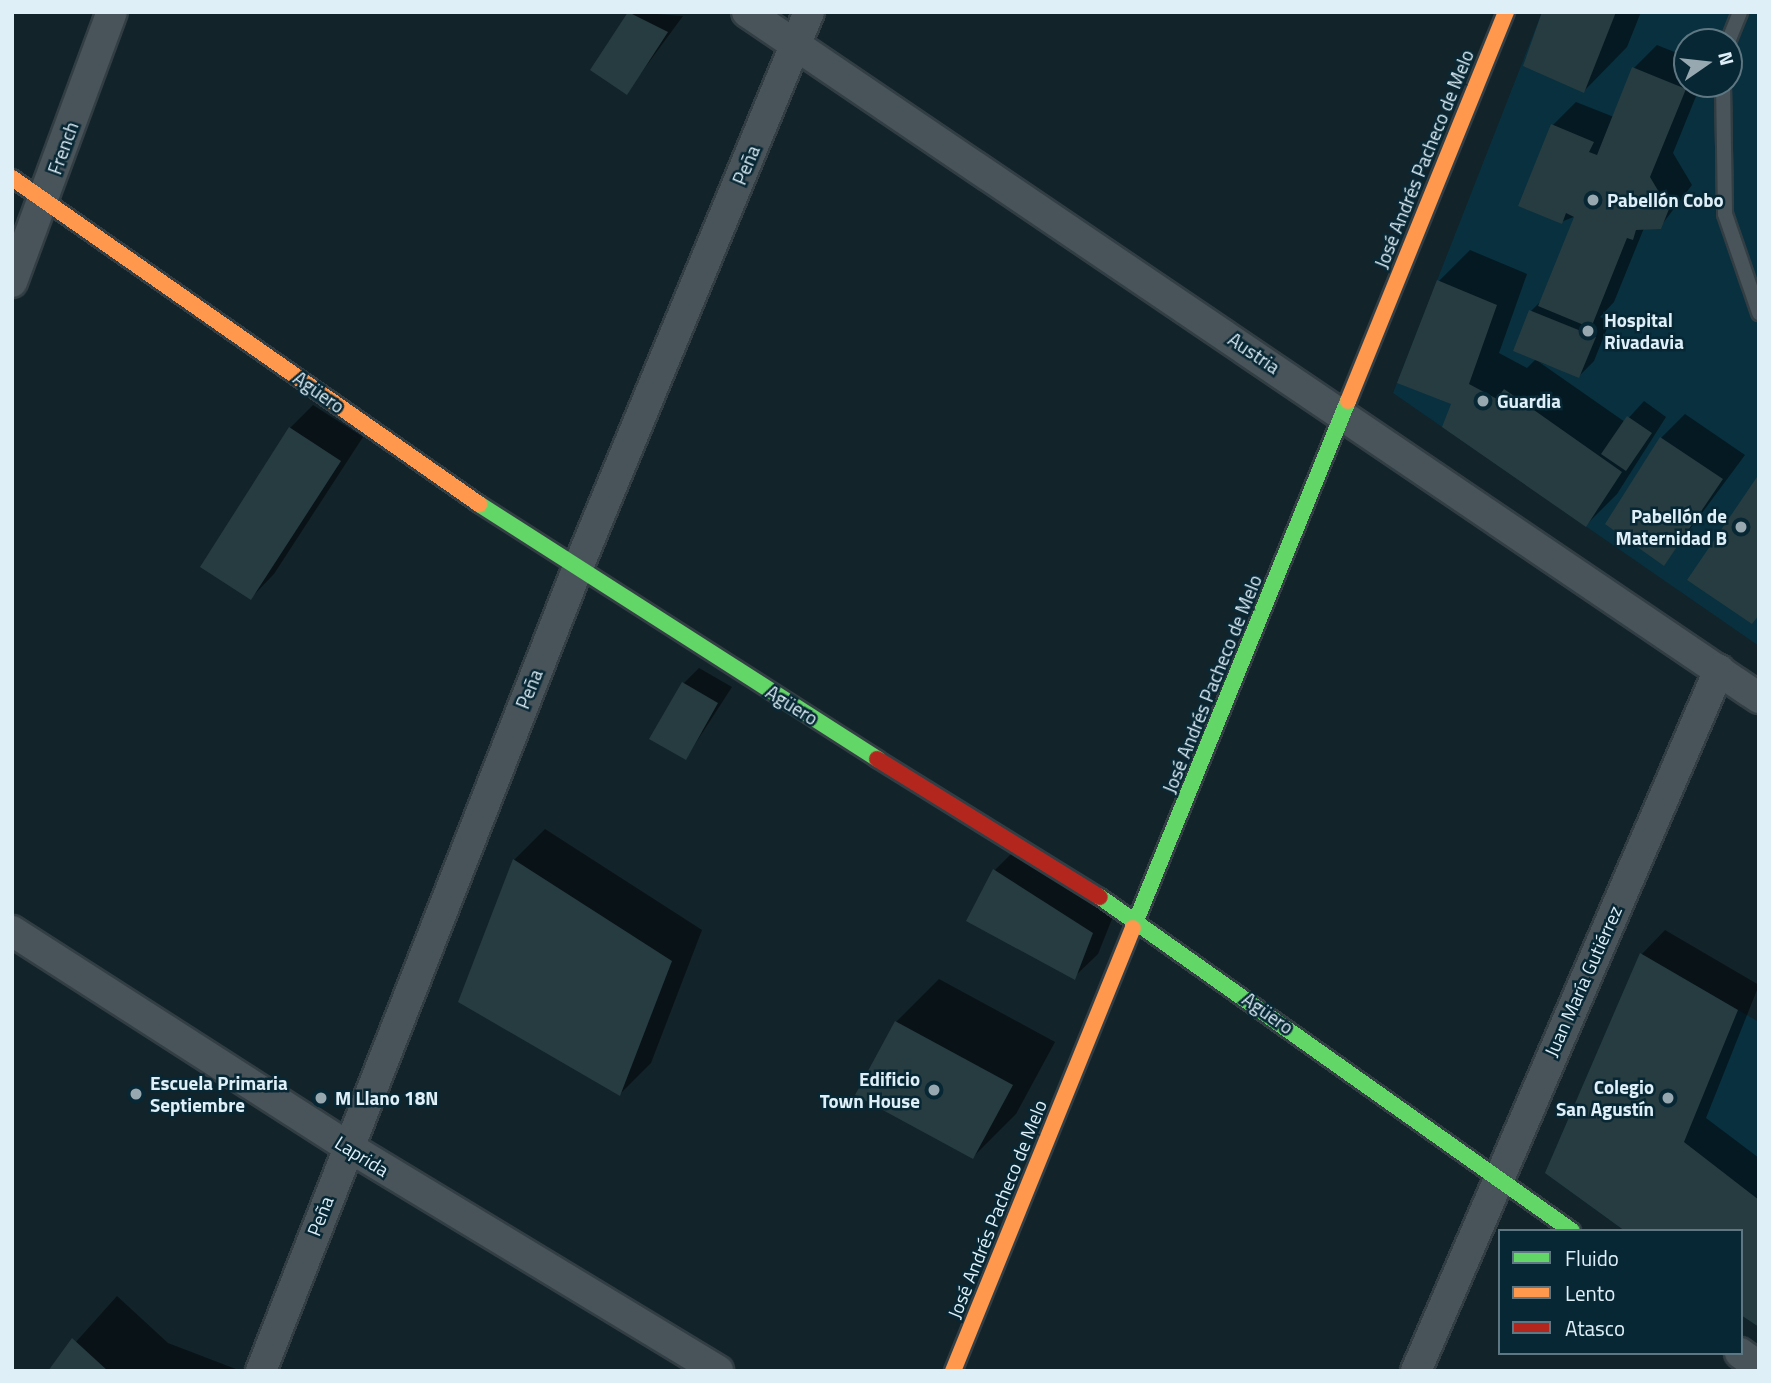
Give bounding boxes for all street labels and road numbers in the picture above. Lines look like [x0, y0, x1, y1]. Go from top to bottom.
street label: José Andrés Pacheco de Melo [1370, 46, 1478, 272]
street label: French [43, 119, 83, 177]
street label: Peña [728, 142, 764, 188]
street label: Austria [1224, 328, 1284, 378]
street label: Agüero [289, 366, 349, 418]
street label: José Andrés Pacheco de Melo [1158, 571, 1266, 797]
street label: Peña [511, 666, 547, 712]
street label: Agüero [762, 680, 822, 730]
street label: Juan María Gutiérrez [1539, 902, 1627, 1060]
street label: Agüero [1238, 987, 1298, 1039]
street label: José Andrés Pacheco de Melo [943, 1096, 1051, 1322]
street label: Laprida [331, 1131, 393, 1181]
street label: Peña [302, 1193, 338, 1239]

